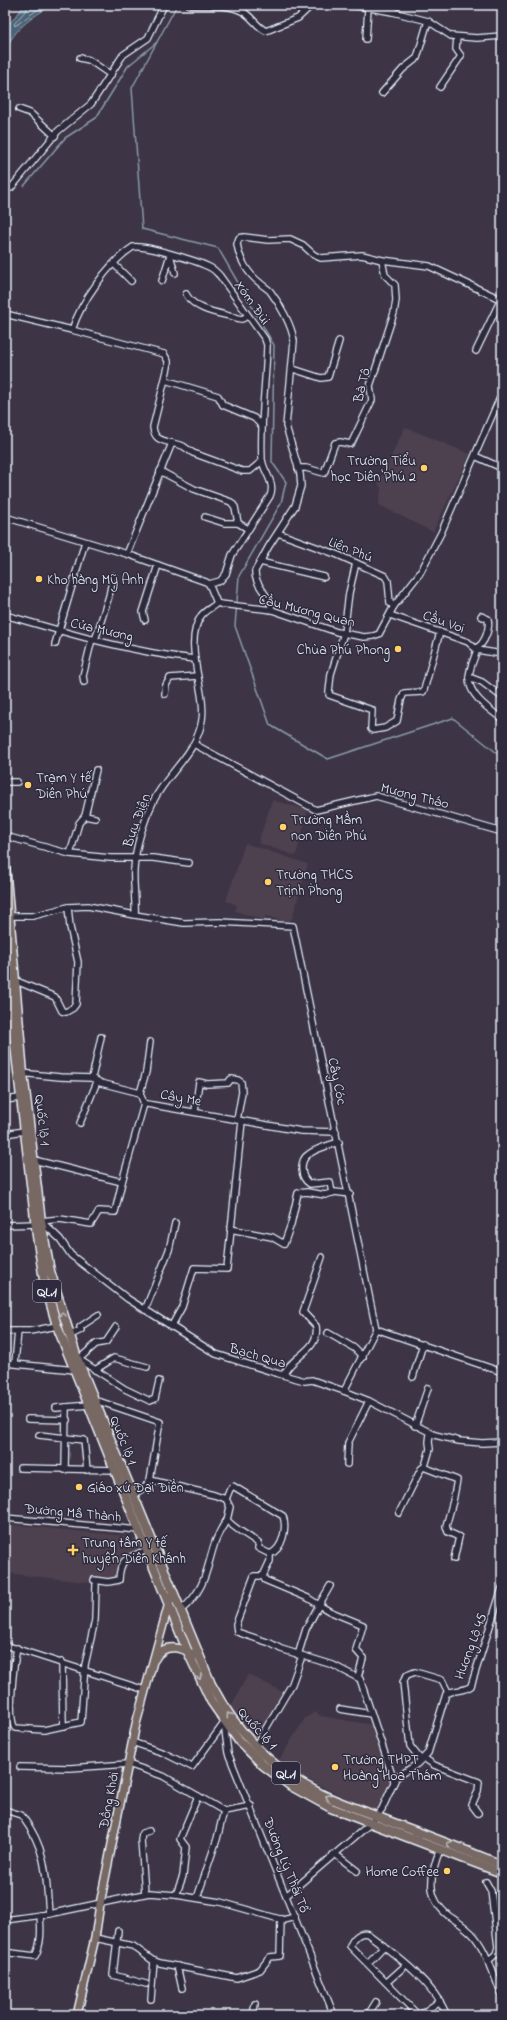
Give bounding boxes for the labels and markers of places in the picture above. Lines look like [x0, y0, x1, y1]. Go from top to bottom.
place label: Trường Tiểu học Diên Phú 2 [331, 451, 416, 488]
marker: Trường Tiểu học Diên Phú 2 [419, 463, 429, 473]
place label: Kho hàng Mỹ Anh [47, 570, 144, 592]
marker: Kho hàng Mỹ Anh [34, 574, 44, 584]
place label: Chùa Phú Phong [297, 640, 390, 662]
marker: Chùa Phú Phong [393, 644, 403, 654]
place label: Trạm Y tế Diên Phú [35, 768, 93, 805]
marker: Trạm Y tế Diên Phú [23, 780, 33, 790]
place label: Trường Mầm non Diên Phú [291, 810, 367, 847]
marker: Trường Mầm non Diên Phú [278, 822, 288, 832]
place label: Trường THCS Trịnh Phong [276, 865, 353, 903]
marker: Trường THCS Trịnh Phong [263, 877, 273, 887]
place label: Giáo xứ Đại Điền [87, 1478, 184, 1499]
marker: Giáo xứ Đại Điền [74, 1482, 84, 1492]
place label: Trung tâm Y tế huyện Diên Khánh [82, 1533, 186, 1571]
marker: Trung tâm Y tế huyện Diên Khánh [67, 1544, 79, 1556]
place label: Trường THPT Hoàng Hoa Thám [343, 1750, 441, 1788]
marker: Trường THPT Hoàng Hoa Thám [330, 1762, 340, 1772]
place label: Home Coffee [365, 1862, 440, 1883]
marker: Home Coffee [442, 1866, 452, 1876]

